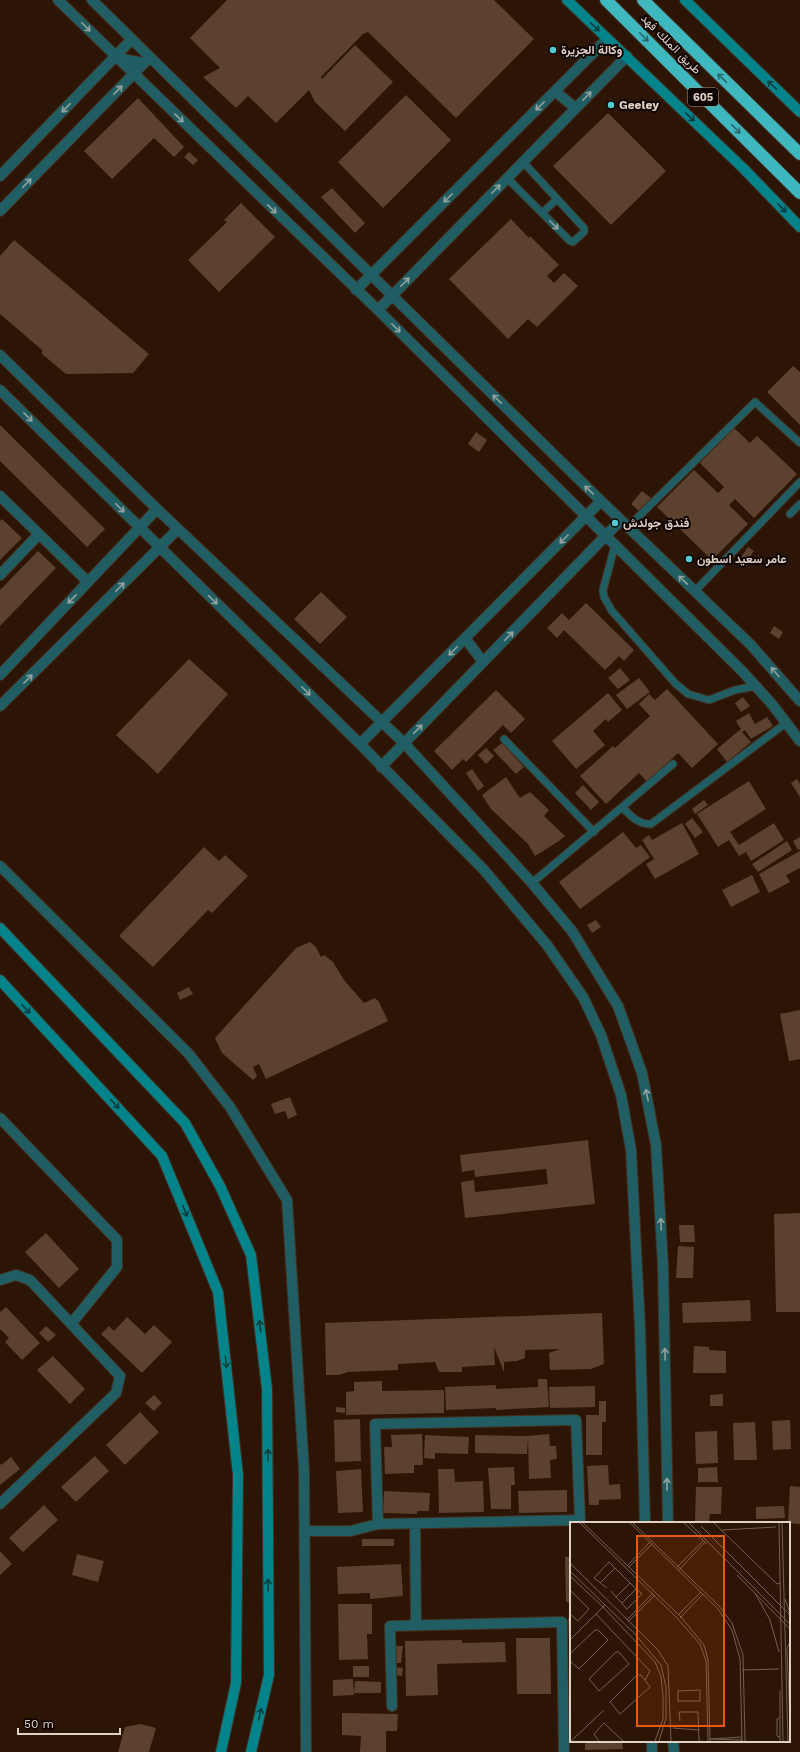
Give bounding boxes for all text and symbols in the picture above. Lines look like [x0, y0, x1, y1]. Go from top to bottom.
street label: طريق الملك فهد [637, 11, 704, 78]
one-way arrow [81, 22, 91, 32]
one-way arrow [590, 22, 600, 32]
one-way arrow [639, 32, 649, 42]
place label: وكالة الجزيرة [561, 43, 623, 58]
marker: وكالة الجزيرة [548, 45, 558, 55]
one-way arrow [717, 73, 727, 83]
one-way arrow [767, 80, 777, 90]
one-way arrow [113, 85, 123, 95]
road number: 605 [688, 88, 718, 106]
one-way arrow [582, 91, 592, 101]
place label: Geeley [619, 98, 659, 112]
marker: Geeley [606, 100, 616, 110]
one-way arrow [535, 101, 545, 111]
one-way arrow [61, 103, 71, 113]
one-way arrow [684, 112, 695, 121]
one-way arrow [174, 113, 184, 123]
one-way arrow [731, 124, 741, 134]
one-way arrow [22, 178, 32, 188]
one-way arrow [491, 184, 501, 194]
one-way arrow [444, 193, 453, 203]
one-way arrow [777, 203, 787, 213]
one-way arrow [267, 204, 277, 214]
one-way arrow [549, 220, 559, 230]
one-way arrow [399, 277, 409, 287]
one-way arrow [391, 323, 401, 333]
one-way arrow [492, 394, 502, 404]
one-way arrow [23, 412, 33, 422]
one-way arrow [584, 485, 594, 495]
one-way arrow [115, 504, 125, 513]
place label: فندق جولدش [623, 516, 690, 531]
marker: فندق جولدش [610, 518, 620, 528]
one-way arrow [559, 534, 569, 544]
place label: عامر سعيد اسطون [697, 552, 787, 567]
marker: عامر سعيد اسطون [684, 554, 694, 564]
one-way arrow [678, 575, 688, 585]
one-way arrow [115, 582, 125, 592]
one-way arrow [68, 594, 77, 604]
one-way arrow [208, 595, 218, 604]
one-way arrow [504, 631, 514, 641]
one-way arrow [448, 646, 458, 656]
one-way arrow [770, 667, 779, 677]
one-way arrow [23, 674, 33, 684]
one-way arrow [301, 686, 311, 696]
one-way arrow [413, 724, 423, 734]
one-way arrow [22, 1004, 31, 1014]
one-way arrow [642, 1089, 650, 1102]
one-way arrow [110, 1099, 119, 1109]
one-way arrow [182, 1205, 189, 1217]
one-way arrow [657, 1218, 665, 1231]
one-way arrow [256, 1320, 263, 1333]
one-way arrow [661, 1348, 669, 1361]
one-way arrow [222, 1355, 230, 1368]
one-way arrow [264, 1449, 272, 1462]
one-way arrow [663, 1478, 671, 1491]
inset map [570, 1522, 790, 1742]
one-way arrow [264, 1579, 272, 1592]
one-way arrow [256, 1708, 264, 1721]
scale bar [18, 1710, 120, 1736]
text: 50 m [24, 1717, 54, 1731]

